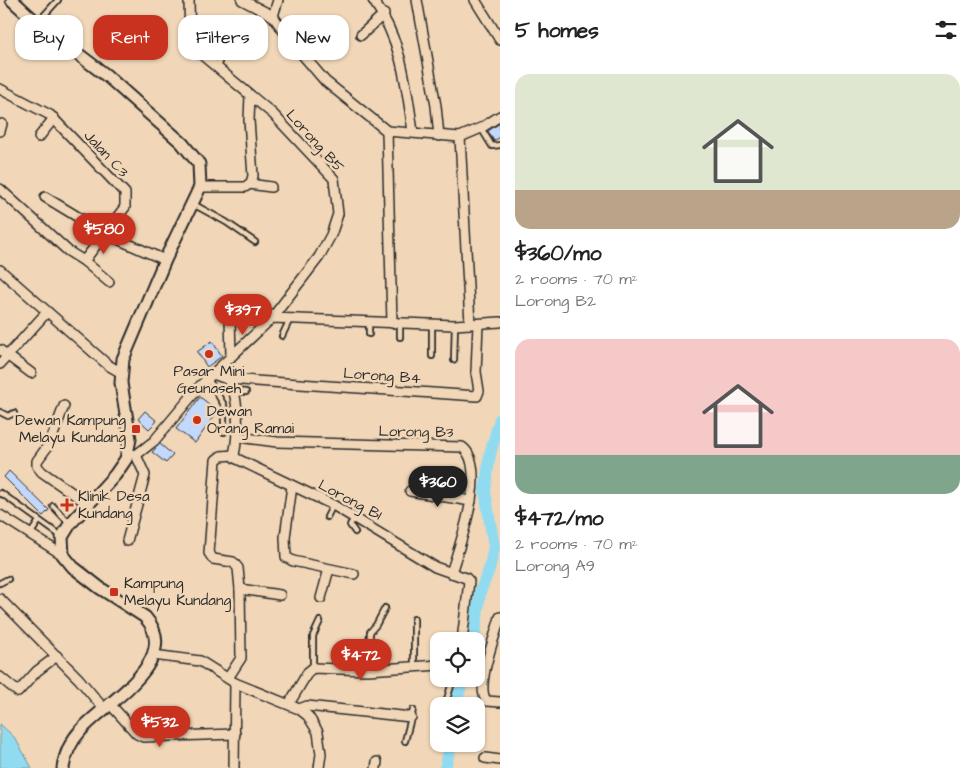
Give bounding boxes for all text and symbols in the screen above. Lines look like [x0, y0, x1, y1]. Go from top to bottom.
chip: Buy [15, 15, 83, 60]
chip: Rent [93, 15, 168, 60]
chip: Filters [178, 15, 268, 60]
chip: New [278, 15, 349, 60]
text: 5 homes [515, 16, 599, 45]
icon: filters [932, 16, 960, 44]
street label: Lorong B5 [280, 105, 349, 178]
icon: home [693, 106, 783, 196]
street label: Jalan C3 [79, 126, 133, 182]
pin: $580 [74, 212, 134, 255]
text: $580 [84, 218, 124, 240]
text: $360/mo [515, 239, 602, 268]
text: 2 rooms · 70 m² [515, 268, 638, 290]
text: Lorong B2 [515, 290, 596, 312]
pin: $397 [213, 294, 273, 336]
text: $397 [225, 299, 261, 321]
marker: Pasar Mini Geunaseh [203, 348, 215, 360]
place label: Pasar Mini Geunaseh [173, 361, 245, 399]
street label: Lorong B4 [342, 363, 421, 390]
icon: home [693, 371, 783, 461]
place label: Dewan Orang Ramai [207, 401, 295, 440]
place label: Dewan Kampung Melayu Kundang [15, 410, 126, 449]
marker: Dewan Orang Ramai [191, 414, 203, 426]
street label: Lorong B3 [378, 421, 454, 444]
marker: Dewan Kampung Melayu Kundang [130, 423, 142, 435]
pin: $360 [408, 466, 468, 508]
text: $360 [419, 471, 457, 493]
street label: Lorong B1 [314, 474, 386, 526]
place label: Klinik Desa Kundang [78, 486, 150, 525]
marker: Klinik Desa Kundang [60, 498, 74, 512]
text: $472/mo [515, 504, 604, 533]
text: 2 rooms · 70 m² [515, 533, 638, 555]
text: Lorong A9 [515, 555, 595, 577]
place label: Kampung Melayu Kundang [124, 573, 231, 612]
marker: Kampung Melayu Kundang [108, 586, 120, 598]
map controls [430, 632, 485, 752]
button: locate [430, 632, 485, 687]
pin: $472 [331, 638, 391, 681]
text: $472 [342, 644, 380, 666]
button: layers [430, 697, 485, 752]
pin: $532 [130, 706, 190, 748]
text: $532 [141, 711, 179, 733]

